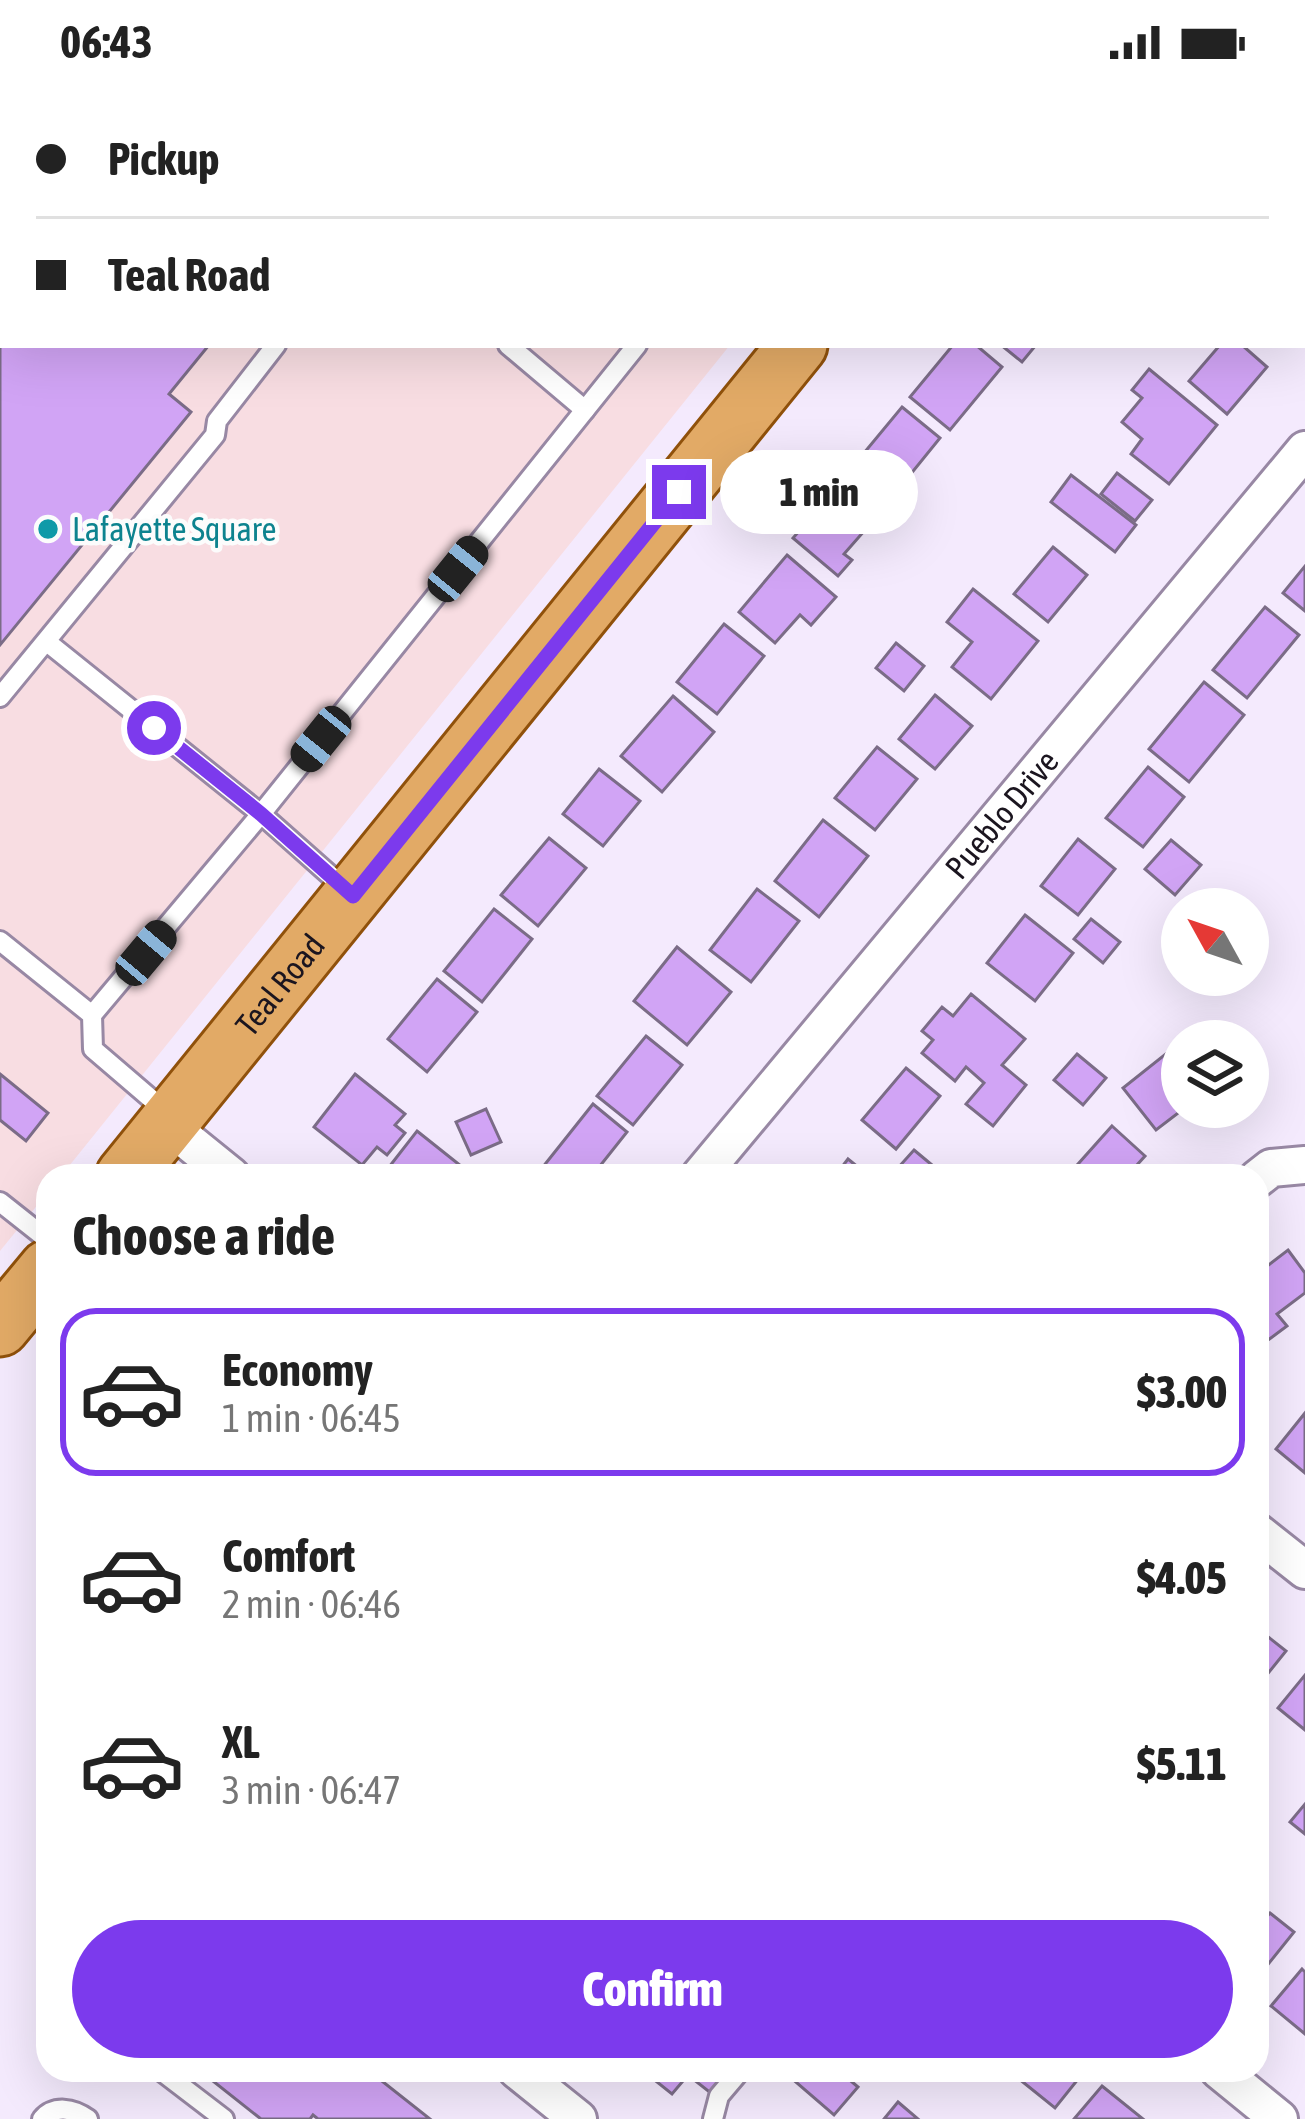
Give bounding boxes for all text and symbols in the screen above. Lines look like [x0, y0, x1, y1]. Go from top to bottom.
text: 06:43 [60, 16, 153, 68]
text: Pickup [108, 133, 219, 185]
text: Teal Road [108, 249, 270, 301]
callout: 1 min [721, 450, 919, 534]
route end [652, 465, 706, 519]
text: 1 min [779, 470, 859, 514]
place label: Lafayette Square [72, 510, 277, 548]
marker: Lafayette Square [35, 516, 61, 542]
car [421, 530, 495, 608]
car [284, 700, 358, 778]
route start [127, 701, 181, 755]
street label: Pueblo Drive [937, 742, 1066, 886]
north arrow [1161, 888, 1269, 996]
map controls [1161, 888, 1269, 1128]
car [109, 914, 183, 992]
street label: Teal Road [228, 927, 332, 1043]
button: layers [1161, 1020, 1269, 1128]
text: Choose a ride [72, 1205, 335, 1266]
icon: car [78, 1338, 186, 1446]
text: Economy [222, 1344, 373, 1396]
text: $3.00 [1137, 1366, 1227, 1418]
text: 1 min · 06:45 [222, 1396, 401, 1440]
icon: car [78, 1524, 186, 1632]
text: Comfort [222, 1530, 355, 1582]
text: $4.05 [1137, 1552, 1227, 1604]
text: 2 min · 06:46 [222, 1582, 401, 1626]
icon: car [78, 1710, 186, 1818]
text: XL [222, 1716, 260, 1768]
text: $5.11 [1137, 1738, 1227, 1790]
text: 3 min · 06:47 [222, 1768, 401, 1812]
button: Confirm [72, 1920, 1233, 2058]

